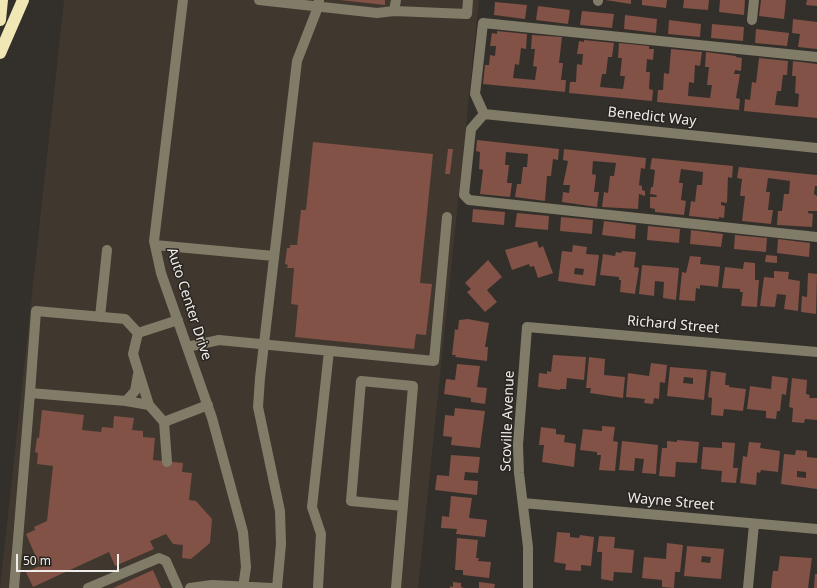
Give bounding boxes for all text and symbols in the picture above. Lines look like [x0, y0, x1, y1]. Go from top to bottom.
street label: Benedict Way [607, 104, 697, 130]
street label: Auto Center Drive [163, 246, 215, 362]
street label: Richard Street [626, 313, 720, 337]
street label: Scoville Avenue [498, 370, 518, 472]
street label: Wayne Street [627, 490, 715, 514]
scale bar [18, 546, 121, 572]
text: 50 m [23, 552, 51, 569]

